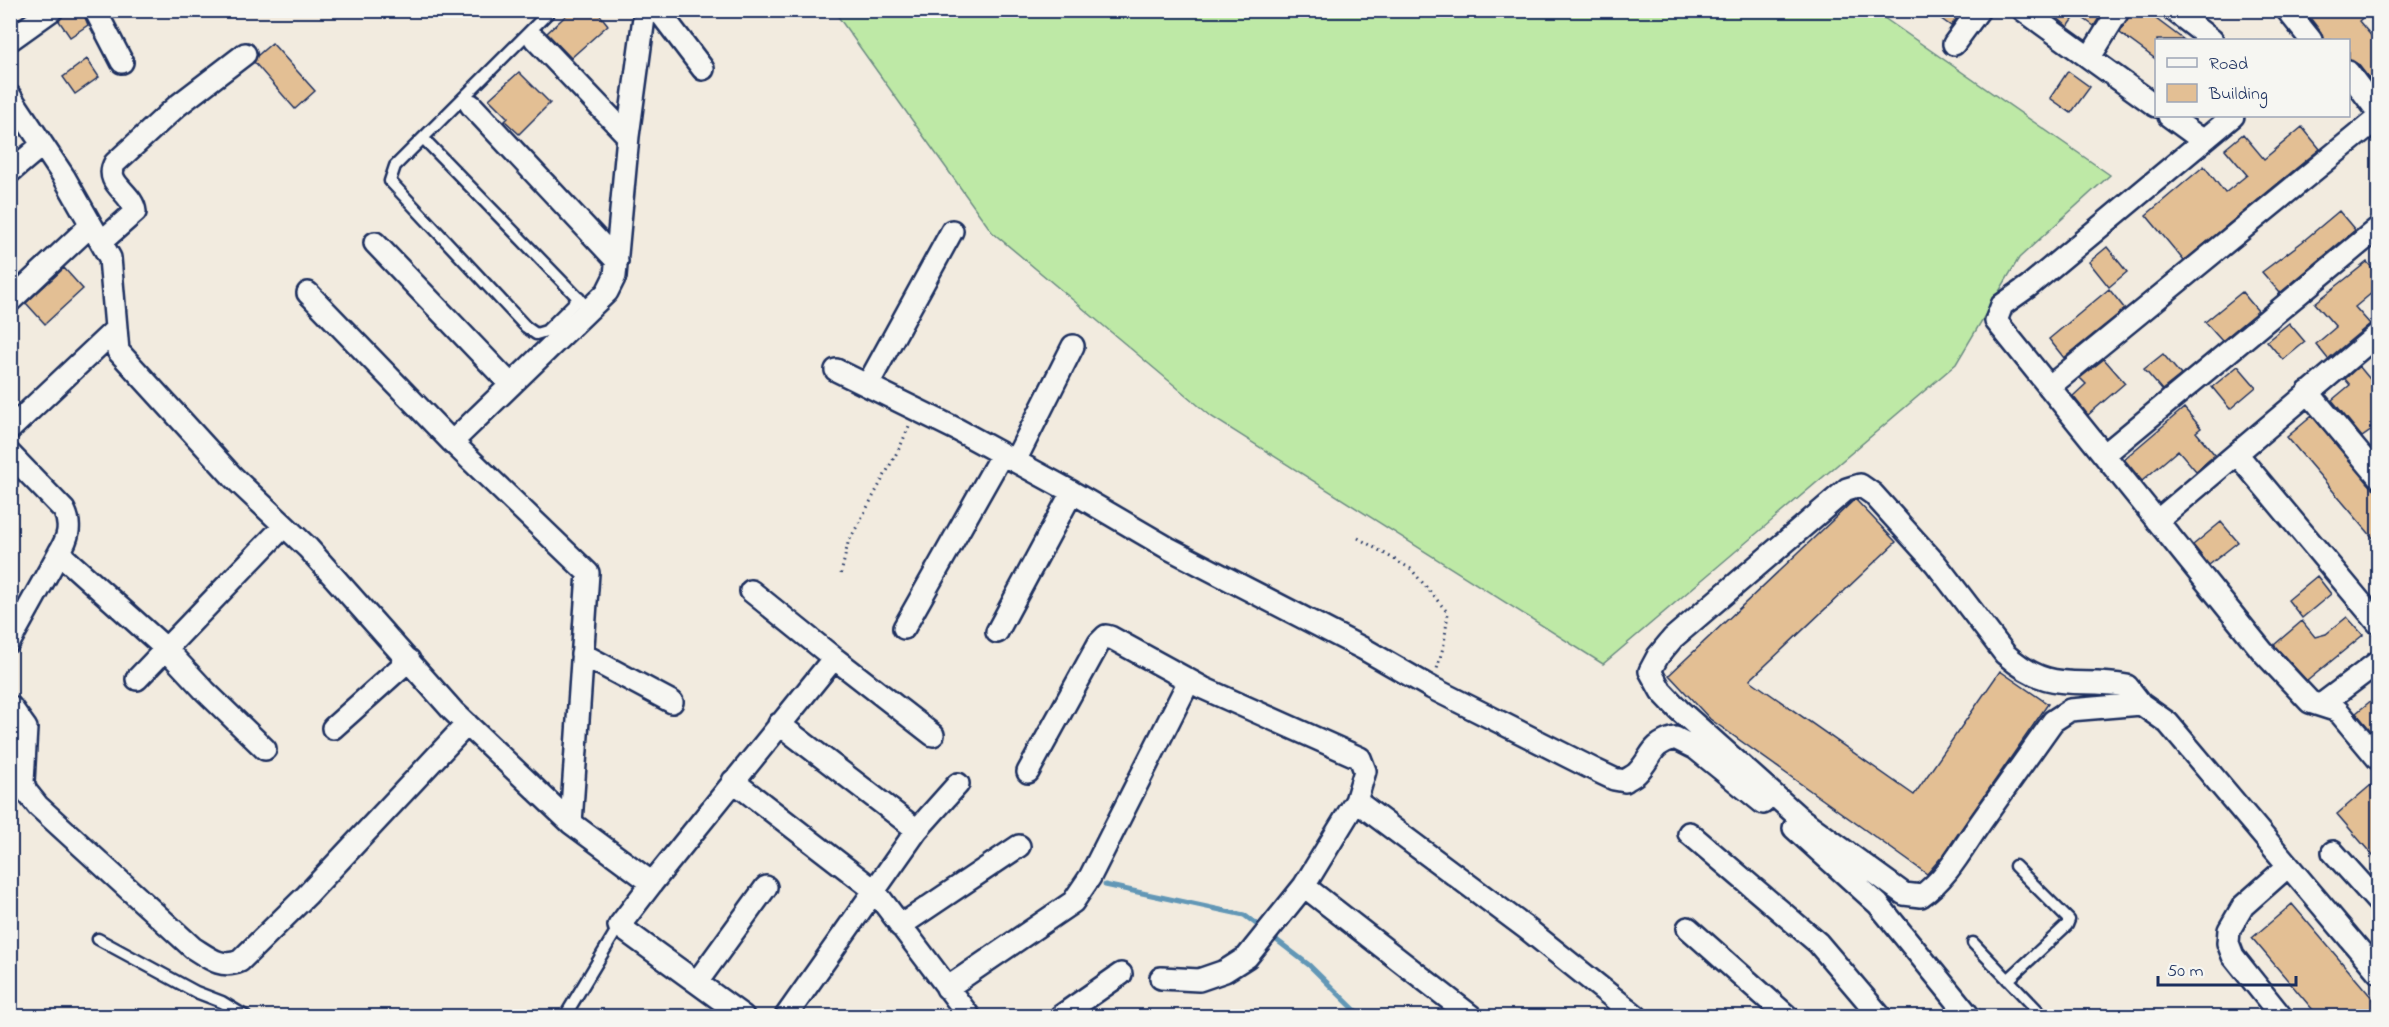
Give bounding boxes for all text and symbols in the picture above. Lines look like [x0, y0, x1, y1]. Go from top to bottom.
legend [2155, 39, 2350, 117]
text: Road [2209, 52, 2248, 78]
text: Building [2208, 82, 2268, 109]
scale bar [2158, 949, 2296, 987]
text: 50 m [2167, 959, 2204, 985]

